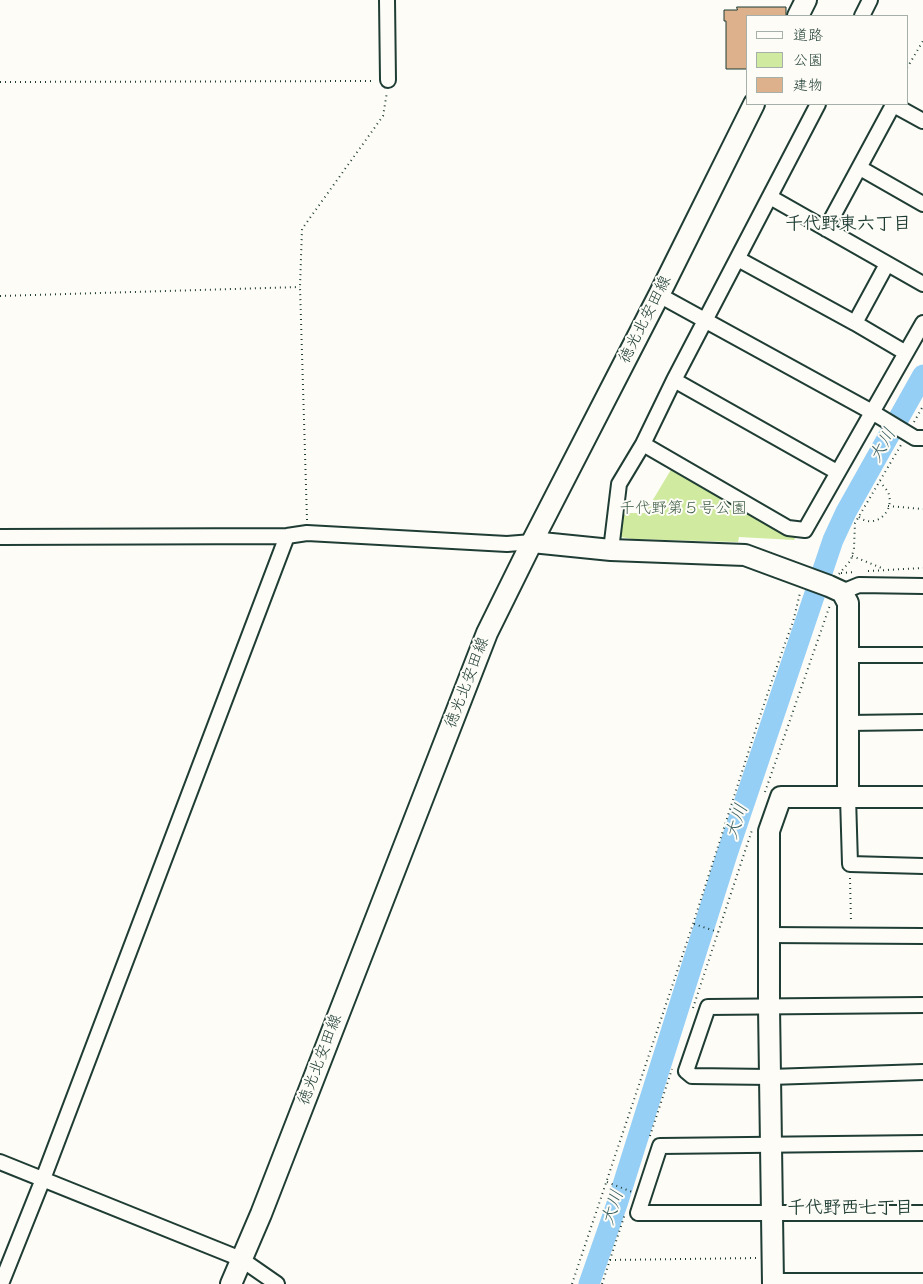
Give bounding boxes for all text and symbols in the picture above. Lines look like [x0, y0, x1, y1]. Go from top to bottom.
legend [746, 15, 908, 105]
text: 道路 [793, 26, 823, 46]
text: 公園 [793, 51, 823, 71]
text: 建物 [793, 76, 823, 96]
district label: 千代野東六丁目 [785, 214, 911, 236]
street label: 徳光北安田線 [616, 273, 676, 367]
water label: 大川 [866, 425, 902, 467]
park label: 千代野第５号公園 [619, 500, 747, 520]
street label: 徳光北安田線 [442, 635, 494, 731]
water label: 大川 [722, 801, 754, 843]
street label: 徳光北安田線 [295, 1012, 347, 1108]
water label: 大川 [598, 1188, 630, 1228]
district label: 千代野西七丁目 [787, 1198, 913, 1220]

